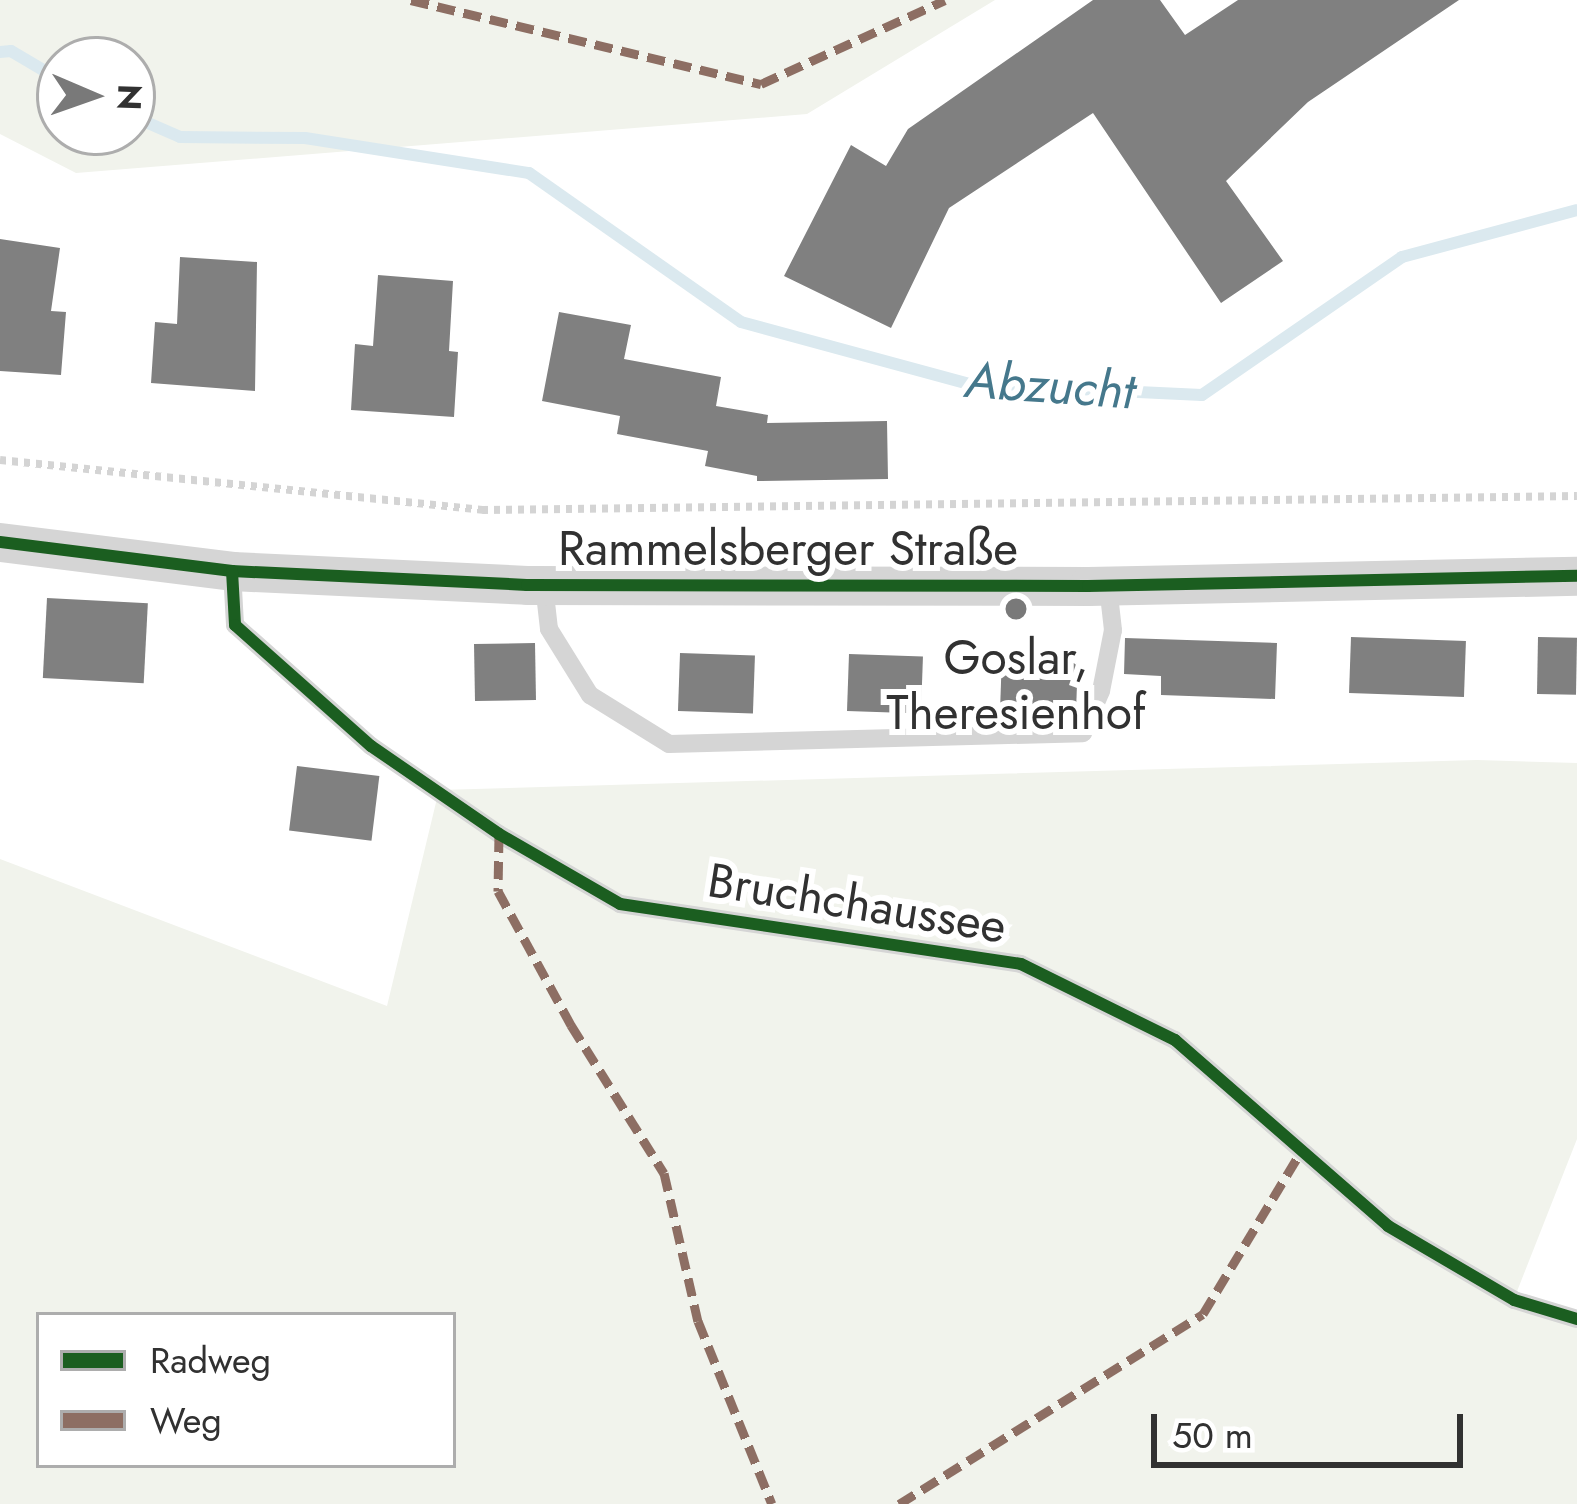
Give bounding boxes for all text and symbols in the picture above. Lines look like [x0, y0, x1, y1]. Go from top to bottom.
north arrow [36, 36, 156, 156]
text: N [106, 83, 153, 111]
water label: Abzucht [963, 349, 1137, 421]
street label: Rammelsberger Straße [558, 520, 1018, 578]
marker: Goslar, Theresienhof [1003, 596, 1029, 622]
place label: Goslar, Theresienhof [886, 628, 1146, 741]
street label: Bruchchaussee [704, 851, 1010, 955]
legend [36, 1312, 456, 1468]
text: Radweg [150, 1334, 271, 1386]
scale bar [1157, 1390, 1469, 1464]
text: Weg [150, 1394, 222, 1446]
text: 50 m [1172, 1409, 1253, 1461]

